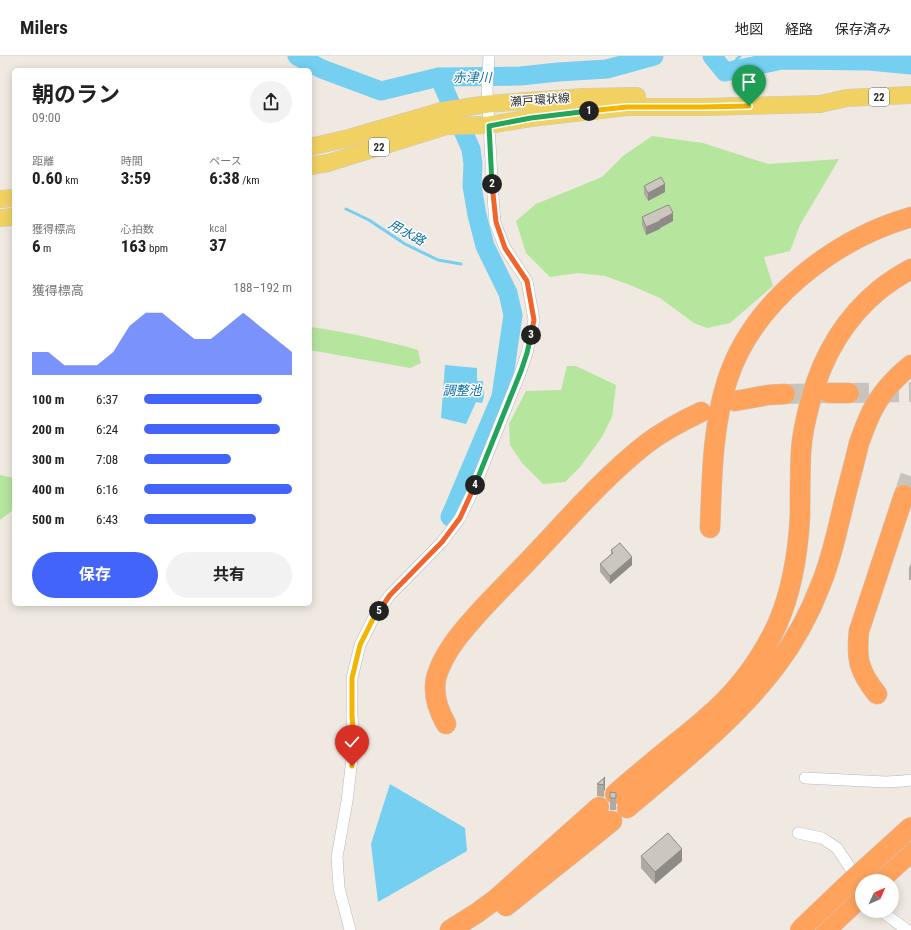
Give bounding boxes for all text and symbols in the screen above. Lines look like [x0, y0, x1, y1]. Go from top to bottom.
text: Milers [20, 16, 68, 39]
text: 地図 [735, 21, 763, 37]
text: 経路 [785, 21, 813, 37]
text: 保存済み [835, 21, 891, 37]
pin [732, 65, 766, 106]
water label: 赤津川 [452, 70, 493, 85]
icon: arrive [738, 71, 760, 93]
button: share [250, 81, 292, 123]
text: 朝のラン [32, 82, 120, 107]
road number: 22 [869, 88, 889, 106]
street label: 瀬戸環状線 [510, 91, 570, 109]
pin: 1 [579, 101, 599, 121]
text: 1 [586, 104, 592, 117]
text: 09:00 [32, 110, 61, 125]
road number: 22 [369, 138, 389, 156]
text: 距離 [32, 155, 54, 168]
text: 時間 [121, 155, 143, 168]
text: ペース [209, 155, 242, 168]
text: 0.60 [32, 168, 63, 188]
text: 3:59 [121, 168, 151, 188]
text: 6:38 [209, 168, 240, 188]
text: km [63, 174, 78, 187]
text: /km [240, 174, 260, 187]
pin: 2 [482, 174, 502, 194]
text: 2 [489, 177, 495, 190]
water label: 用水路 [386, 216, 428, 249]
text: kcal [209, 222, 227, 235]
text: 獲得標高 [32, 223, 76, 236]
text: 心拍数 [121, 223, 154, 236]
text: 37 [209, 235, 227, 255]
text: 6 [32, 236, 41, 256]
text: 163 [121, 236, 146, 256]
text: m [41, 242, 51, 255]
text: bpm [146, 242, 168, 255]
text: 188–192 m [233, 280, 292, 295]
text: 獲得標高 [32, 283, 84, 298]
pin: 3 [521, 325, 541, 345]
text: 3 [528, 328, 534, 341]
water label: 調整池 [442, 383, 483, 398]
text: 100 m [32, 392, 64, 407]
text: 6:37 [96, 392, 118, 407]
text: 200 m [32, 422, 64, 437]
text: 6:24 [96, 422, 118, 437]
text: 300 m [32, 452, 64, 467]
text: 7:08 [96, 452, 118, 467]
pin: 4 [465, 475, 485, 495]
text: 4 [472, 478, 478, 491]
text: 400 m [32, 482, 64, 497]
text: 6:16 [96, 482, 118, 497]
text: 500 m [32, 512, 64, 527]
text: 6:43 [96, 512, 118, 527]
button: 保存 [32, 552, 158, 598]
button: 共有 [166, 552, 292, 598]
pin: 5 [369, 601, 389, 621]
text: 5 [376, 604, 382, 617]
pin [335, 725, 369, 766]
icon: check [341, 731, 363, 753]
north arrow [855, 874, 899, 918]
map controls [855, 874, 899, 918]

